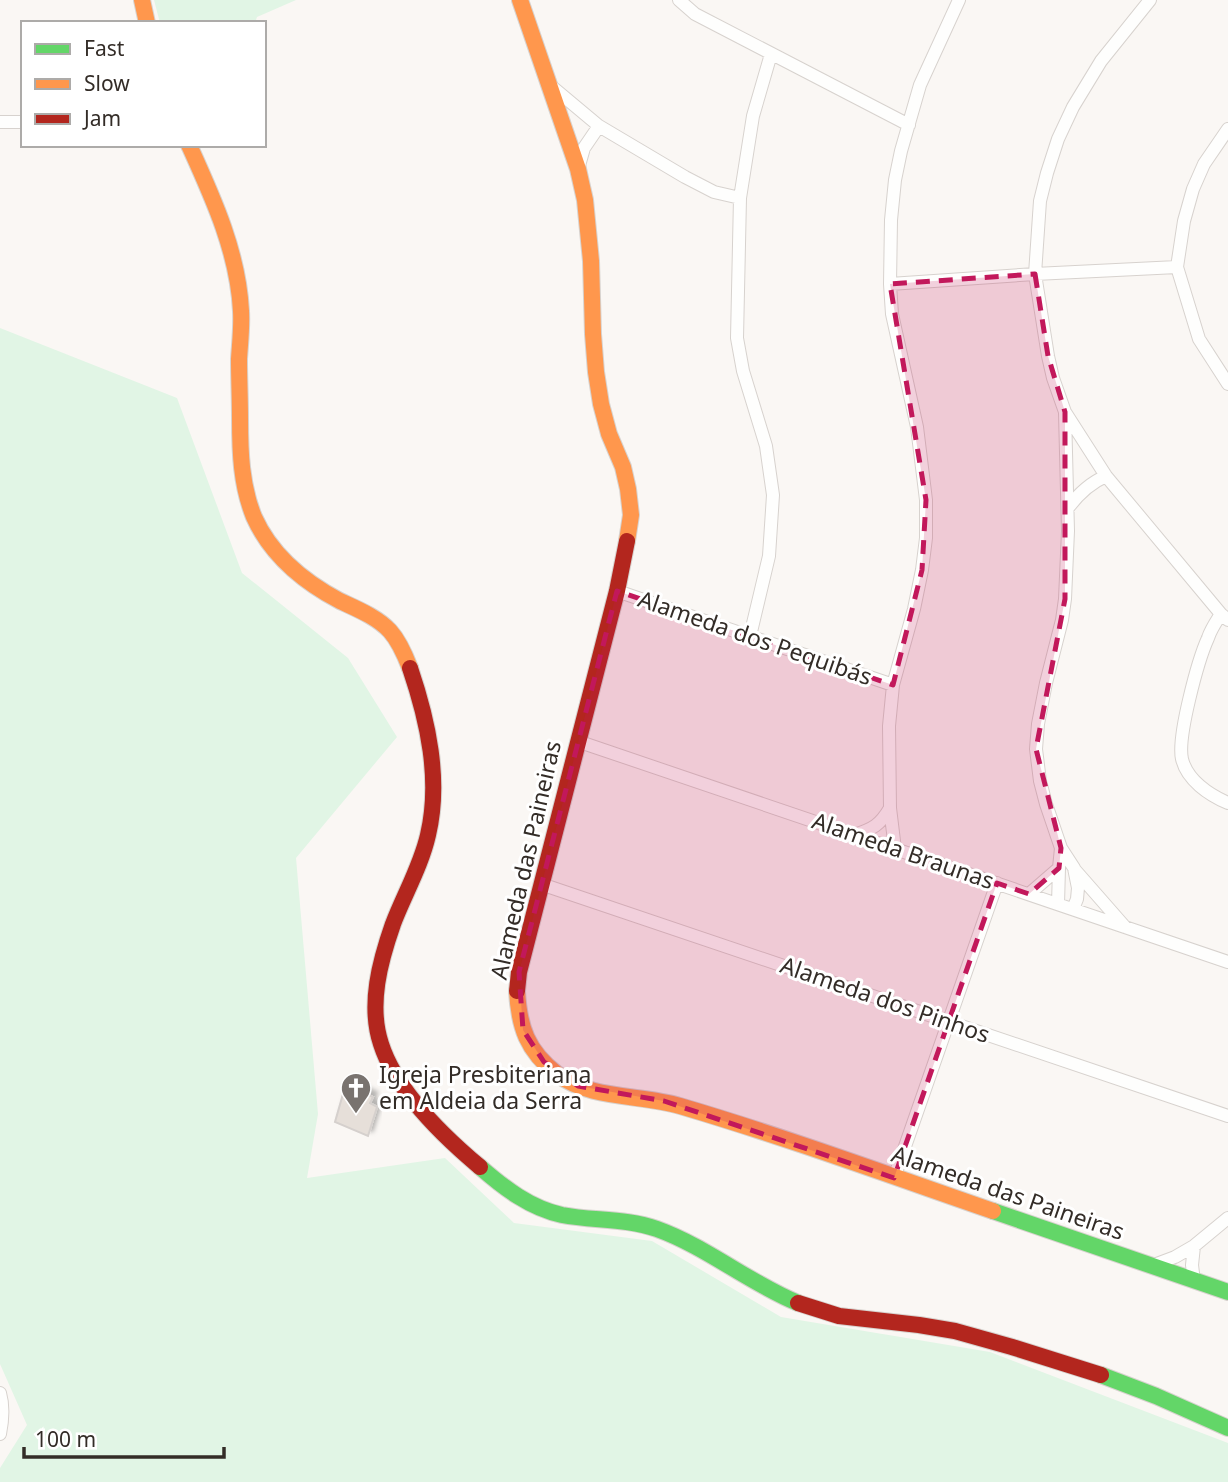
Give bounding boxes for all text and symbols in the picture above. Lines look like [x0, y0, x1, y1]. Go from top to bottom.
legend [21, 21, 266, 147]
text: Fast [84, 34, 125, 62]
text: Slow [84, 69, 130, 97]
text: Jam [82, 104, 121, 132]
street label: Alameda dos Pequibás [634, 582, 877, 692]
street label: Alameda das Paineiras [482, 737, 568, 982]
street label: Alameda Braunas [808, 804, 998, 896]
street label: Alameda dos Pinhos [776, 948, 994, 1050]
place label: Igreja Presbiteriana em Aldeia da Serra [379, 1058, 592, 1116]
church icon: Igreja Presbiteriana em Aldeia da Serra [339, 1071, 373, 1115]
street label: Alameda das Paineiras [888, 1137, 1129, 1247]
scale bar [24, 1416, 224, 1460]
text: 100 m [35, 1425, 96, 1453]

